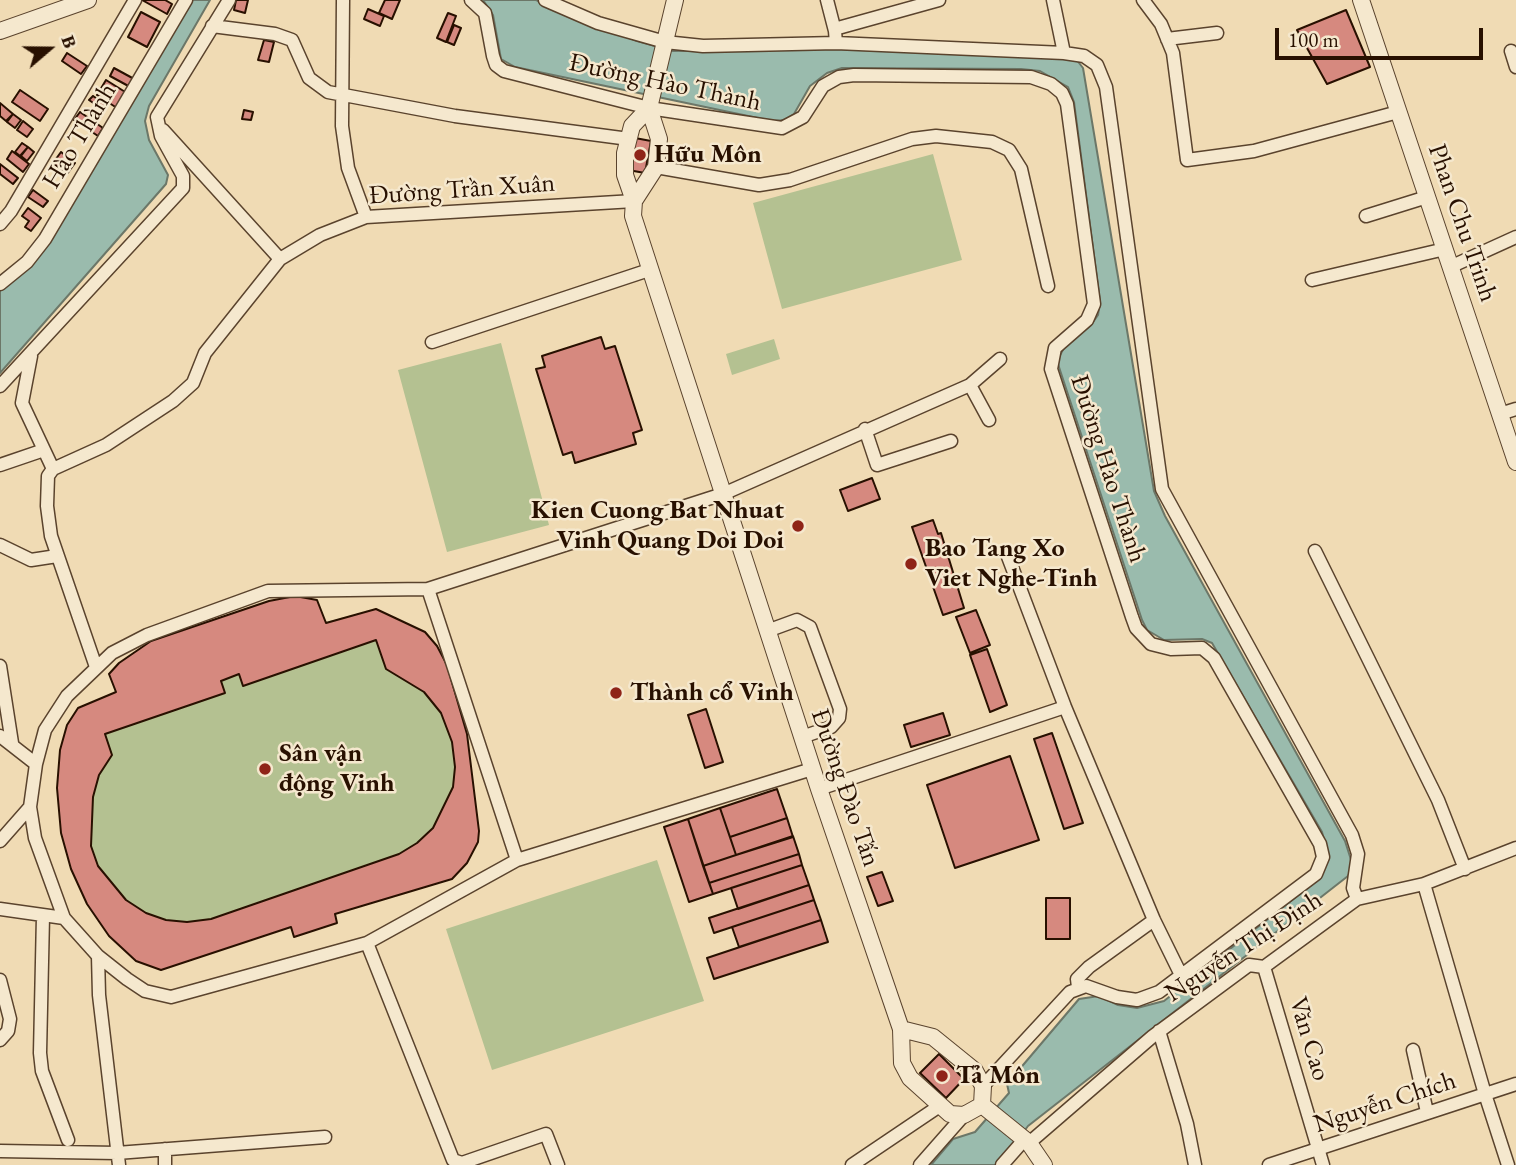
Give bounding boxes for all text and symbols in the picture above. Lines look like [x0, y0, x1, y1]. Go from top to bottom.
north arrow [14, 14, 84, 84]
scale bar [1278, 14, 1486, 58]
text: 100 m [1288, 26, 1339, 53]
text: B [55, 32, 83, 52]
street label: Đường Hào Thành [566, 47, 764, 119]
street label: Hào Thành [36, 77, 124, 195]
place label: Hữu Môn [654, 139, 762, 171]
street label: Phan Chu Trinh [1420, 140, 1504, 306]
marker: Hữu Môn [632, 147, 648, 163]
street label: Đường Trần Xuân [368, 168, 556, 212]
street label: Đường Hào Thành [1063, 371, 1153, 567]
place label: Kien Cuong Bat Nhuat Vinh Quang Doi Doi [531, 495, 784, 556]
marker: Kien Cuong Bat Nhuat Vinh Quang Doi Doi [790, 518, 806, 534]
place label: Bao Tang Xo Viet Nghe-Tinh [925, 533, 1097, 594]
marker: Bao Tang Xo Viet Nghe-Tinh [903, 556, 919, 572]
place label: Thành cổ Vinh [630, 677, 794, 709]
marker: Thành cổ Vinh [608, 685, 624, 701]
street label: Đường Đào Tấn [803, 705, 887, 871]
place label: Sân vận động Vinh [279, 738, 394, 800]
marker: Sân vận động Vinh [257, 761, 273, 777]
street label: Nguyễn Thị Định [1160, 885, 1328, 1009]
street label: Văn Cao [1282, 993, 1336, 1085]
place label: Tả Môn [956, 1060, 1040, 1092]
street label: Nguyễn Chích [1310, 1065, 1460, 1141]
marker: Tả Môn [934, 1068, 950, 1084]

